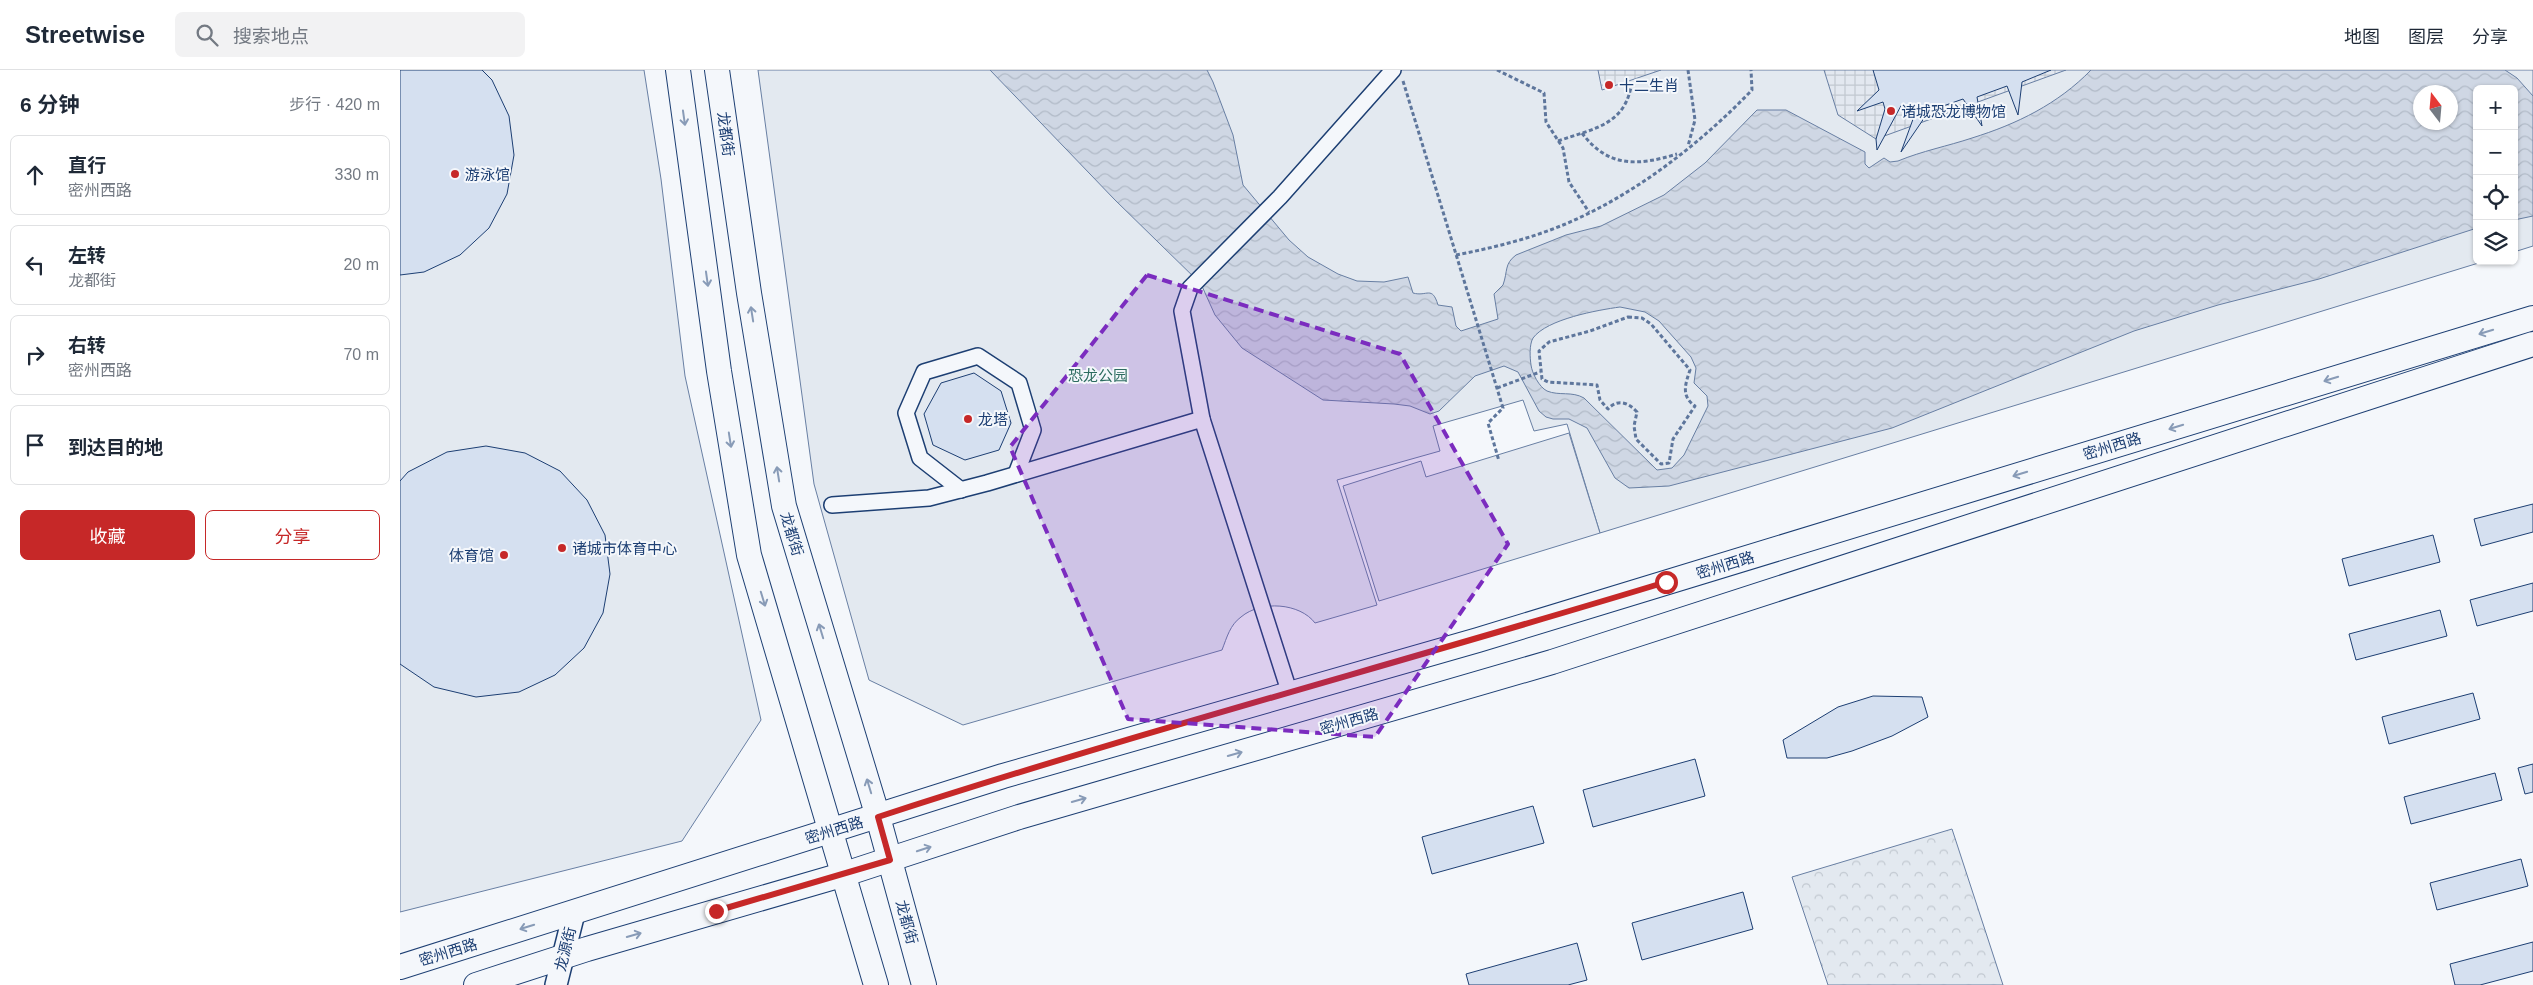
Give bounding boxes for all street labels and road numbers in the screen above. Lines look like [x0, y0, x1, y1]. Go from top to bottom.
street label: 龙都街 [714, 111, 738, 157]
street label: 密州西路 [2081, 429, 2143, 463]
street label: 龙都街 [777, 510, 807, 558]
street label: 密州西路 [1694, 548, 1756, 582]
street label: 密州西路 [1318, 705, 1380, 737]
street label: 密州西路 [803, 813, 865, 847]
street label: 龙都街 [893, 898, 921, 946]
street label: 龙源街 [551, 925, 579, 973]
street label: 密州西路 [417, 935, 479, 969]

